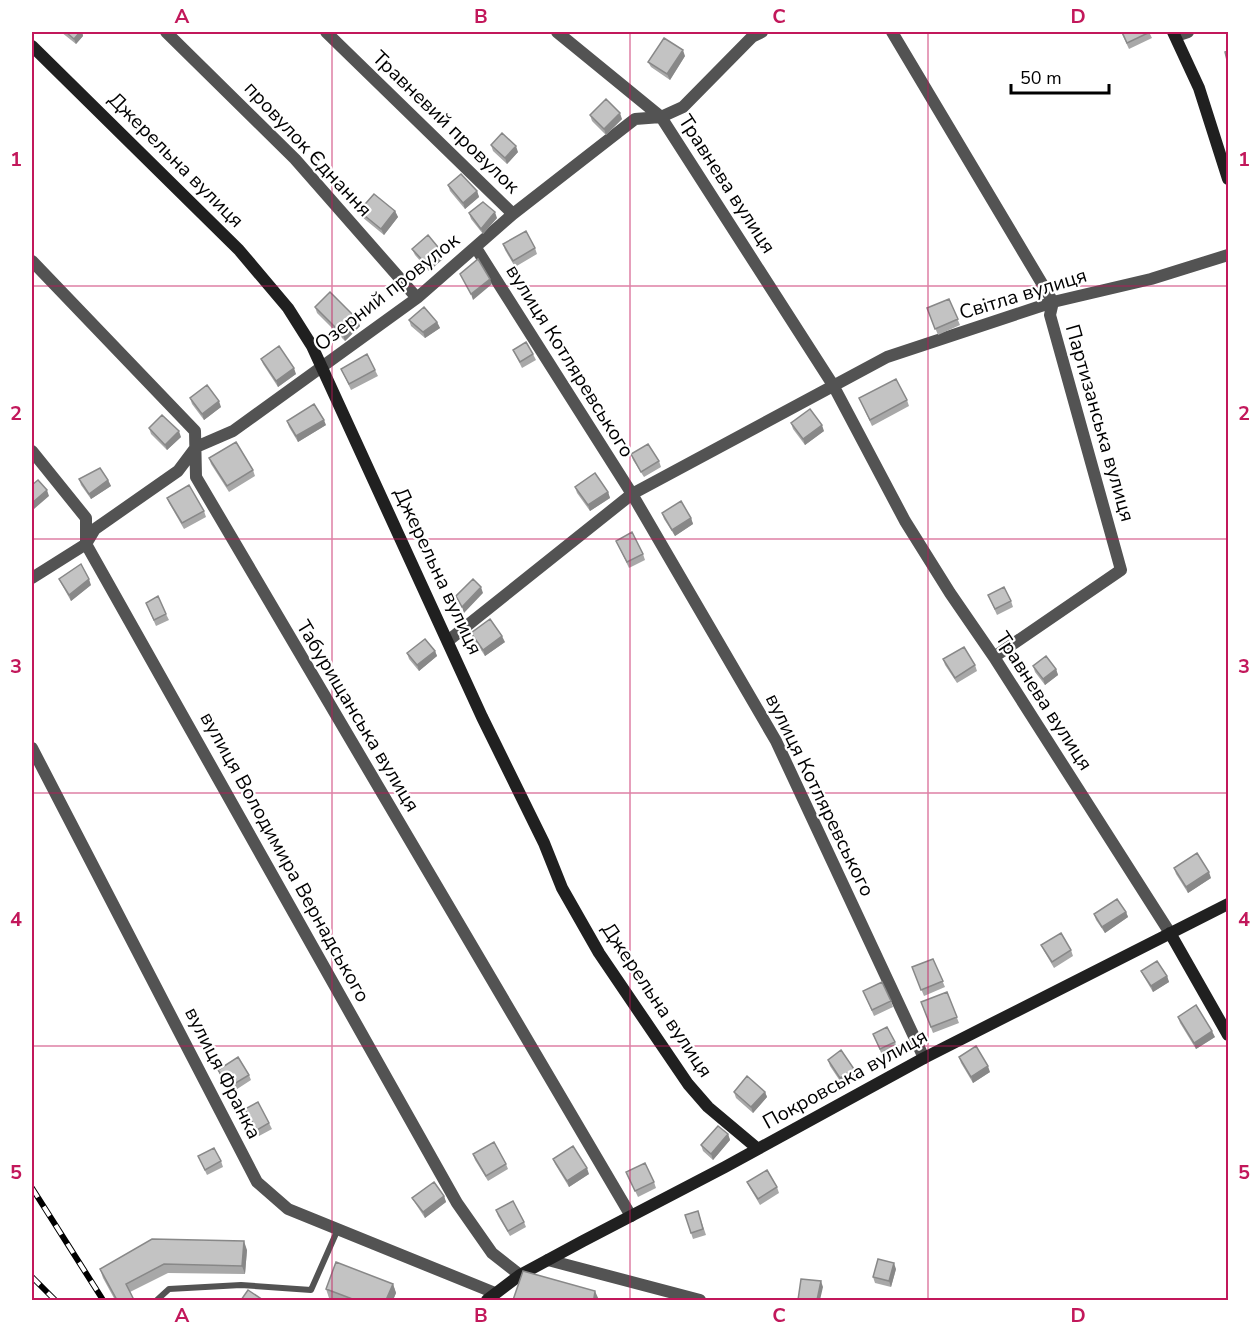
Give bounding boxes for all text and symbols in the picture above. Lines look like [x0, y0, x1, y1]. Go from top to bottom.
text: A [175, 3, 190, 30]
text: B [474, 3, 488, 30]
text: C [772, 3, 786, 30]
text: D [1070, 3, 1086, 30]
street label: Травневий провулок [366, 45, 526, 200]
scale bar [1011, 57, 1108, 95]
text: 50 m [1020, 66, 1062, 90]
street label: провулок Єднання [238, 75, 378, 223]
street label: Джерельна вулиця [102, 86, 250, 234]
street label: Травнева вулиця [672, 109, 782, 259]
text: 1 [10, 146, 22, 173]
text: 1 [1238, 146, 1250, 173]
street label: Озерний провулок [309, 227, 466, 357]
street label: вулиця Котляревського [500, 259, 640, 463]
street label: Світла вулиця [956, 262, 1090, 326]
street label: Партизанська вулиця [1059, 321, 1141, 525]
text: 2 [10, 400, 22, 427]
text: 2 [1238, 400, 1250, 427]
street label: Джерельна вулиця [387, 483, 489, 659]
street label: Табурищанська вулиця [290, 615, 426, 817]
street label: Травнева вулиця [989, 626, 1099, 776]
text: 3 [10, 653, 22, 680]
text: 3 [1238, 653, 1250, 680]
street label: вулиця Котляревського [759, 689, 881, 901]
street label: вулиця Володимира Вернадського [194, 707, 376, 1007]
text: 4 [10, 906, 22, 933]
text: 4 [1238, 906, 1250, 933]
street label: Джерельна вулиця [595, 917, 719, 1083]
street label: вулиця Франка [178, 1003, 268, 1143]
street label: Покровська вулиця [758, 1022, 932, 1136]
text: 5 [10, 1159, 22, 1186]
text: 5 [1238, 1159, 1250, 1186]
text: A [175, 1302, 190, 1329]
text: B [474, 1302, 488, 1329]
text: C [772, 1302, 786, 1329]
text: D [1070, 1302, 1086, 1329]

